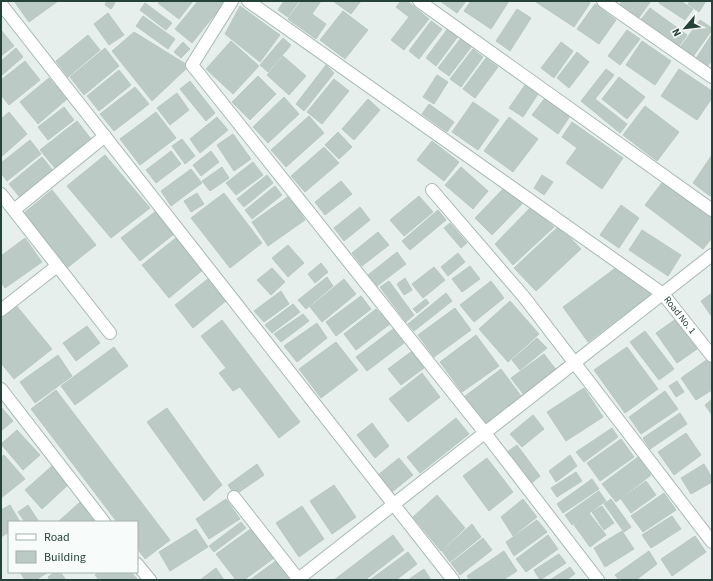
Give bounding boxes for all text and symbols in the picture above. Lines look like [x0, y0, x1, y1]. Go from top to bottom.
north arrow [665, 8, 705, 48]
text: N [668, 26, 685, 39]
street label: Road No. 1 [660, 293, 699, 337]
legend [8, 521, 138, 573]
text: Road [44, 529, 70, 546]
text: Building [44, 549, 86, 566]

